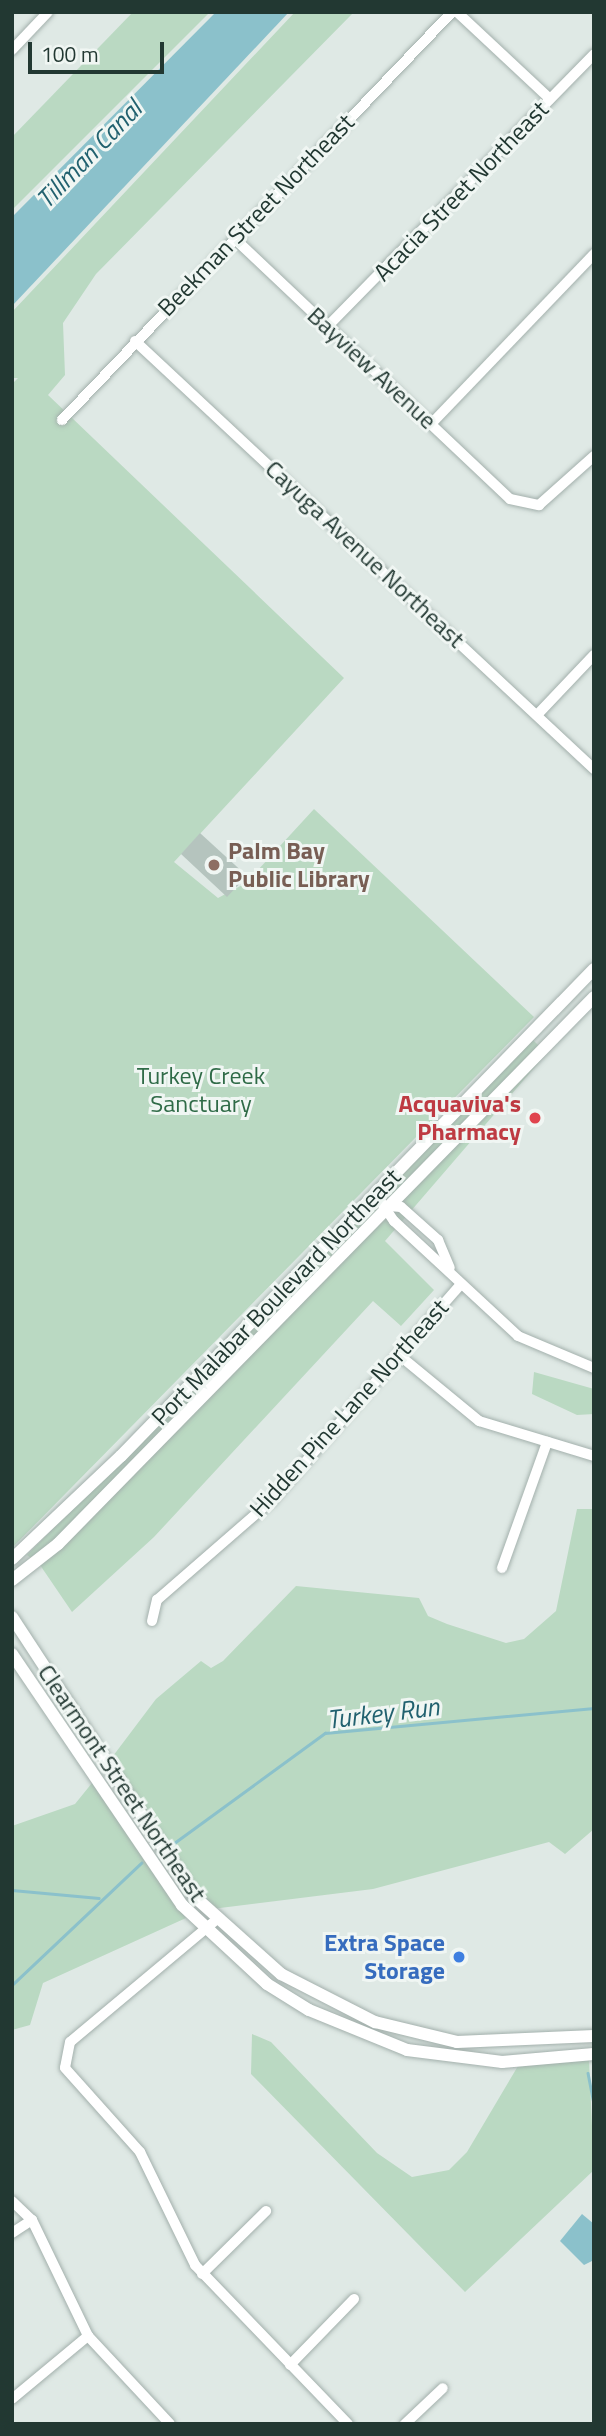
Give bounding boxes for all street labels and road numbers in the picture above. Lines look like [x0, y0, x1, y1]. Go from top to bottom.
street label: Acacia Street Northeast [368, 95, 554, 287]
street label: Beekman Street Northeast [152, 108, 360, 322]
street label: Bayview Avenue [302, 301, 442, 435]
street label: Cayuga Avenue Northeast [260, 454, 470, 654]
street label: Port Malabar Boulevard Northeast [145, 1163, 407, 1431]
street label: Hidden Pine Lane Northeast [244, 1293, 454, 1523]
street label: Clearmont Street Northeast [32, 1659, 212, 1907]

